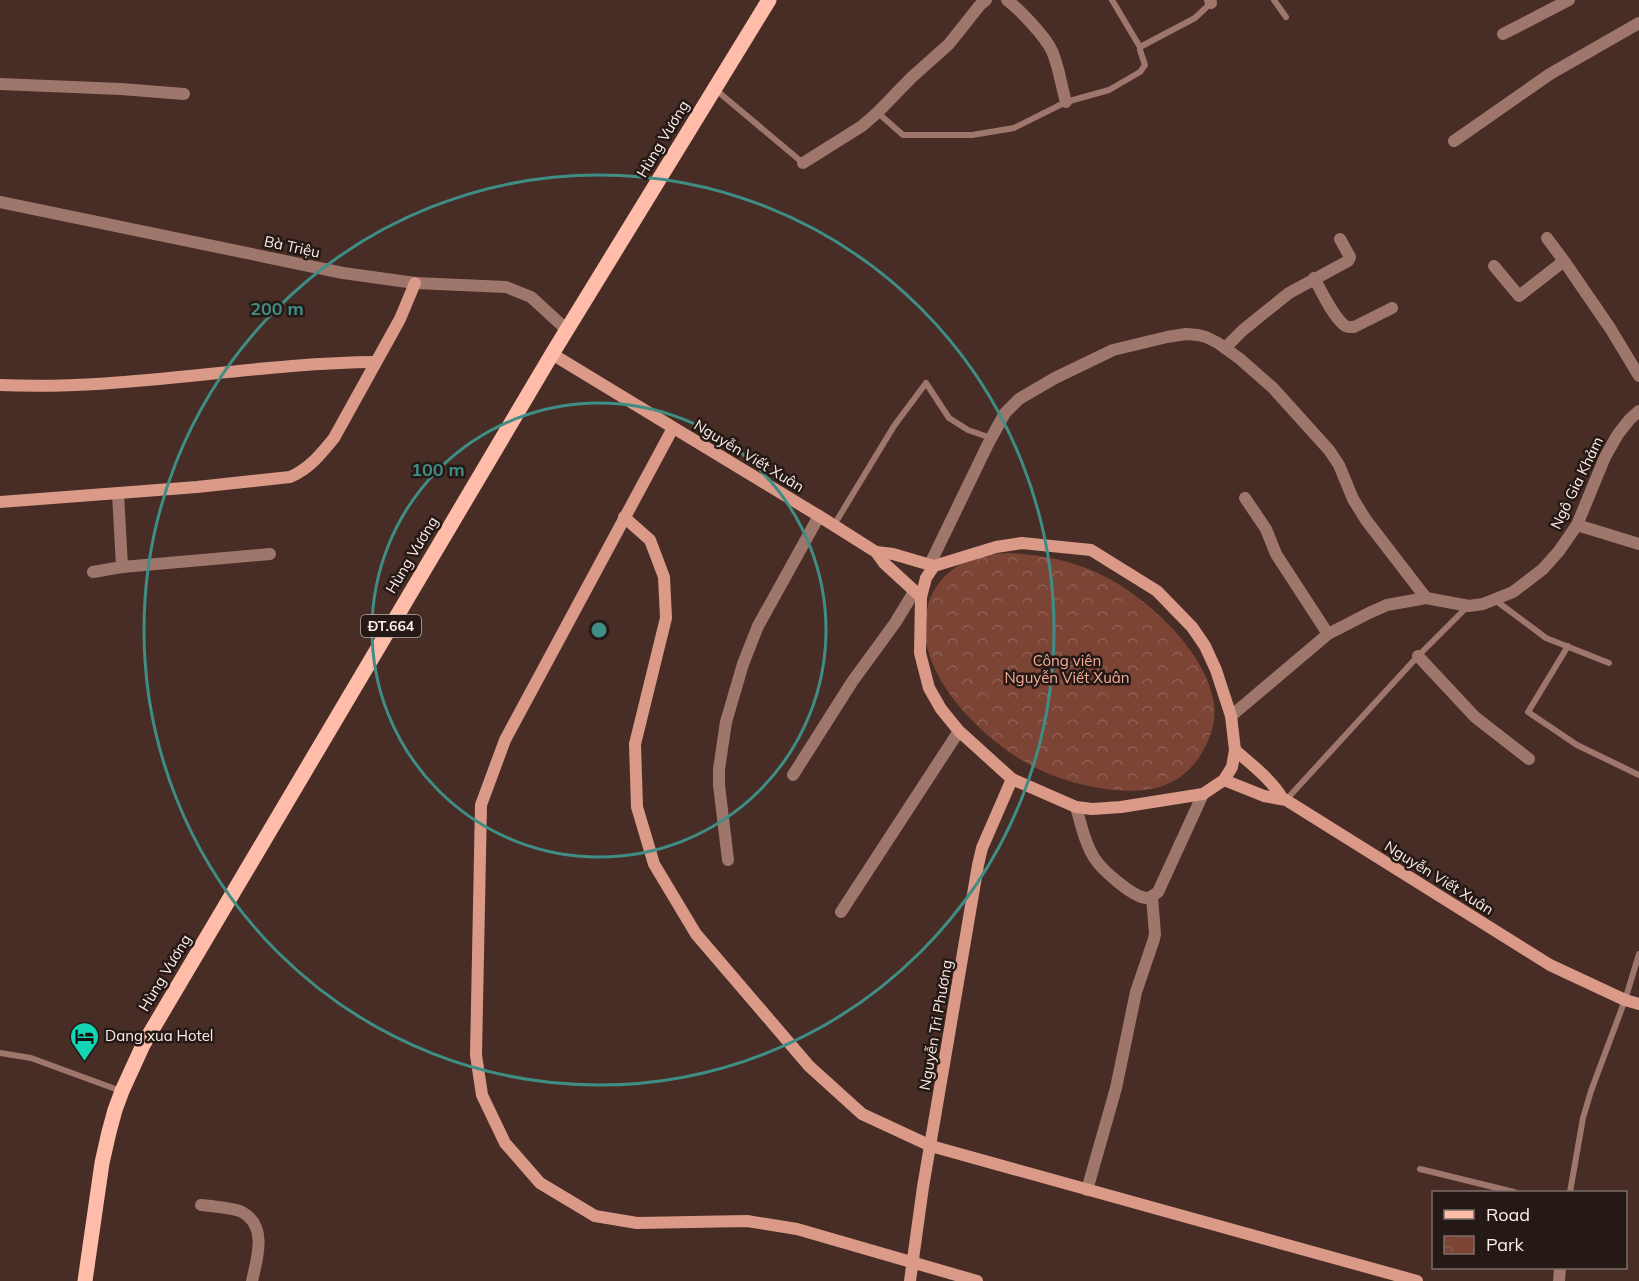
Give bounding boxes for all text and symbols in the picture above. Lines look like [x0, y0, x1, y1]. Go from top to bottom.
street label: Hùng Vương [632, 97, 693, 181]
street label: Bà Triệu [262, 231, 322, 262]
text: 200 m [250, 297, 304, 320]
street label: Nguyễn Viết Xuân [691, 415, 808, 496]
street label: Ngô Gia Khảm [1546, 433, 1607, 532]
text: 100 m [411, 458, 465, 481]
street label: Hùng Vương [381, 513, 442, 597]
road number: ĐT.664 [361, 615, 421, 637]
centre of rings [589, 620, 609, 640]
park label: Công viên Nguyễn Viết Xuân [1004, 651, 1130, 687]
street label: Nguyễn Viết Xuân [1381, 836, 1497, 919]
street label: Hùng Vương [134, 931, 195, 1015]
street label: Nguyễn Tri Phương [915, 958, 956, 1092]
hotel icon: Dang xua Hotel [68, 1020, 100, 1062]
place label: Dang xua Hotel [105, 1026, 213, 1045]
legend [1432, 1191, 1627, 1269]
text: Road [1486, 1203, 1530, 1226]
text: Park [1486, 1233, 1525, 1256]

